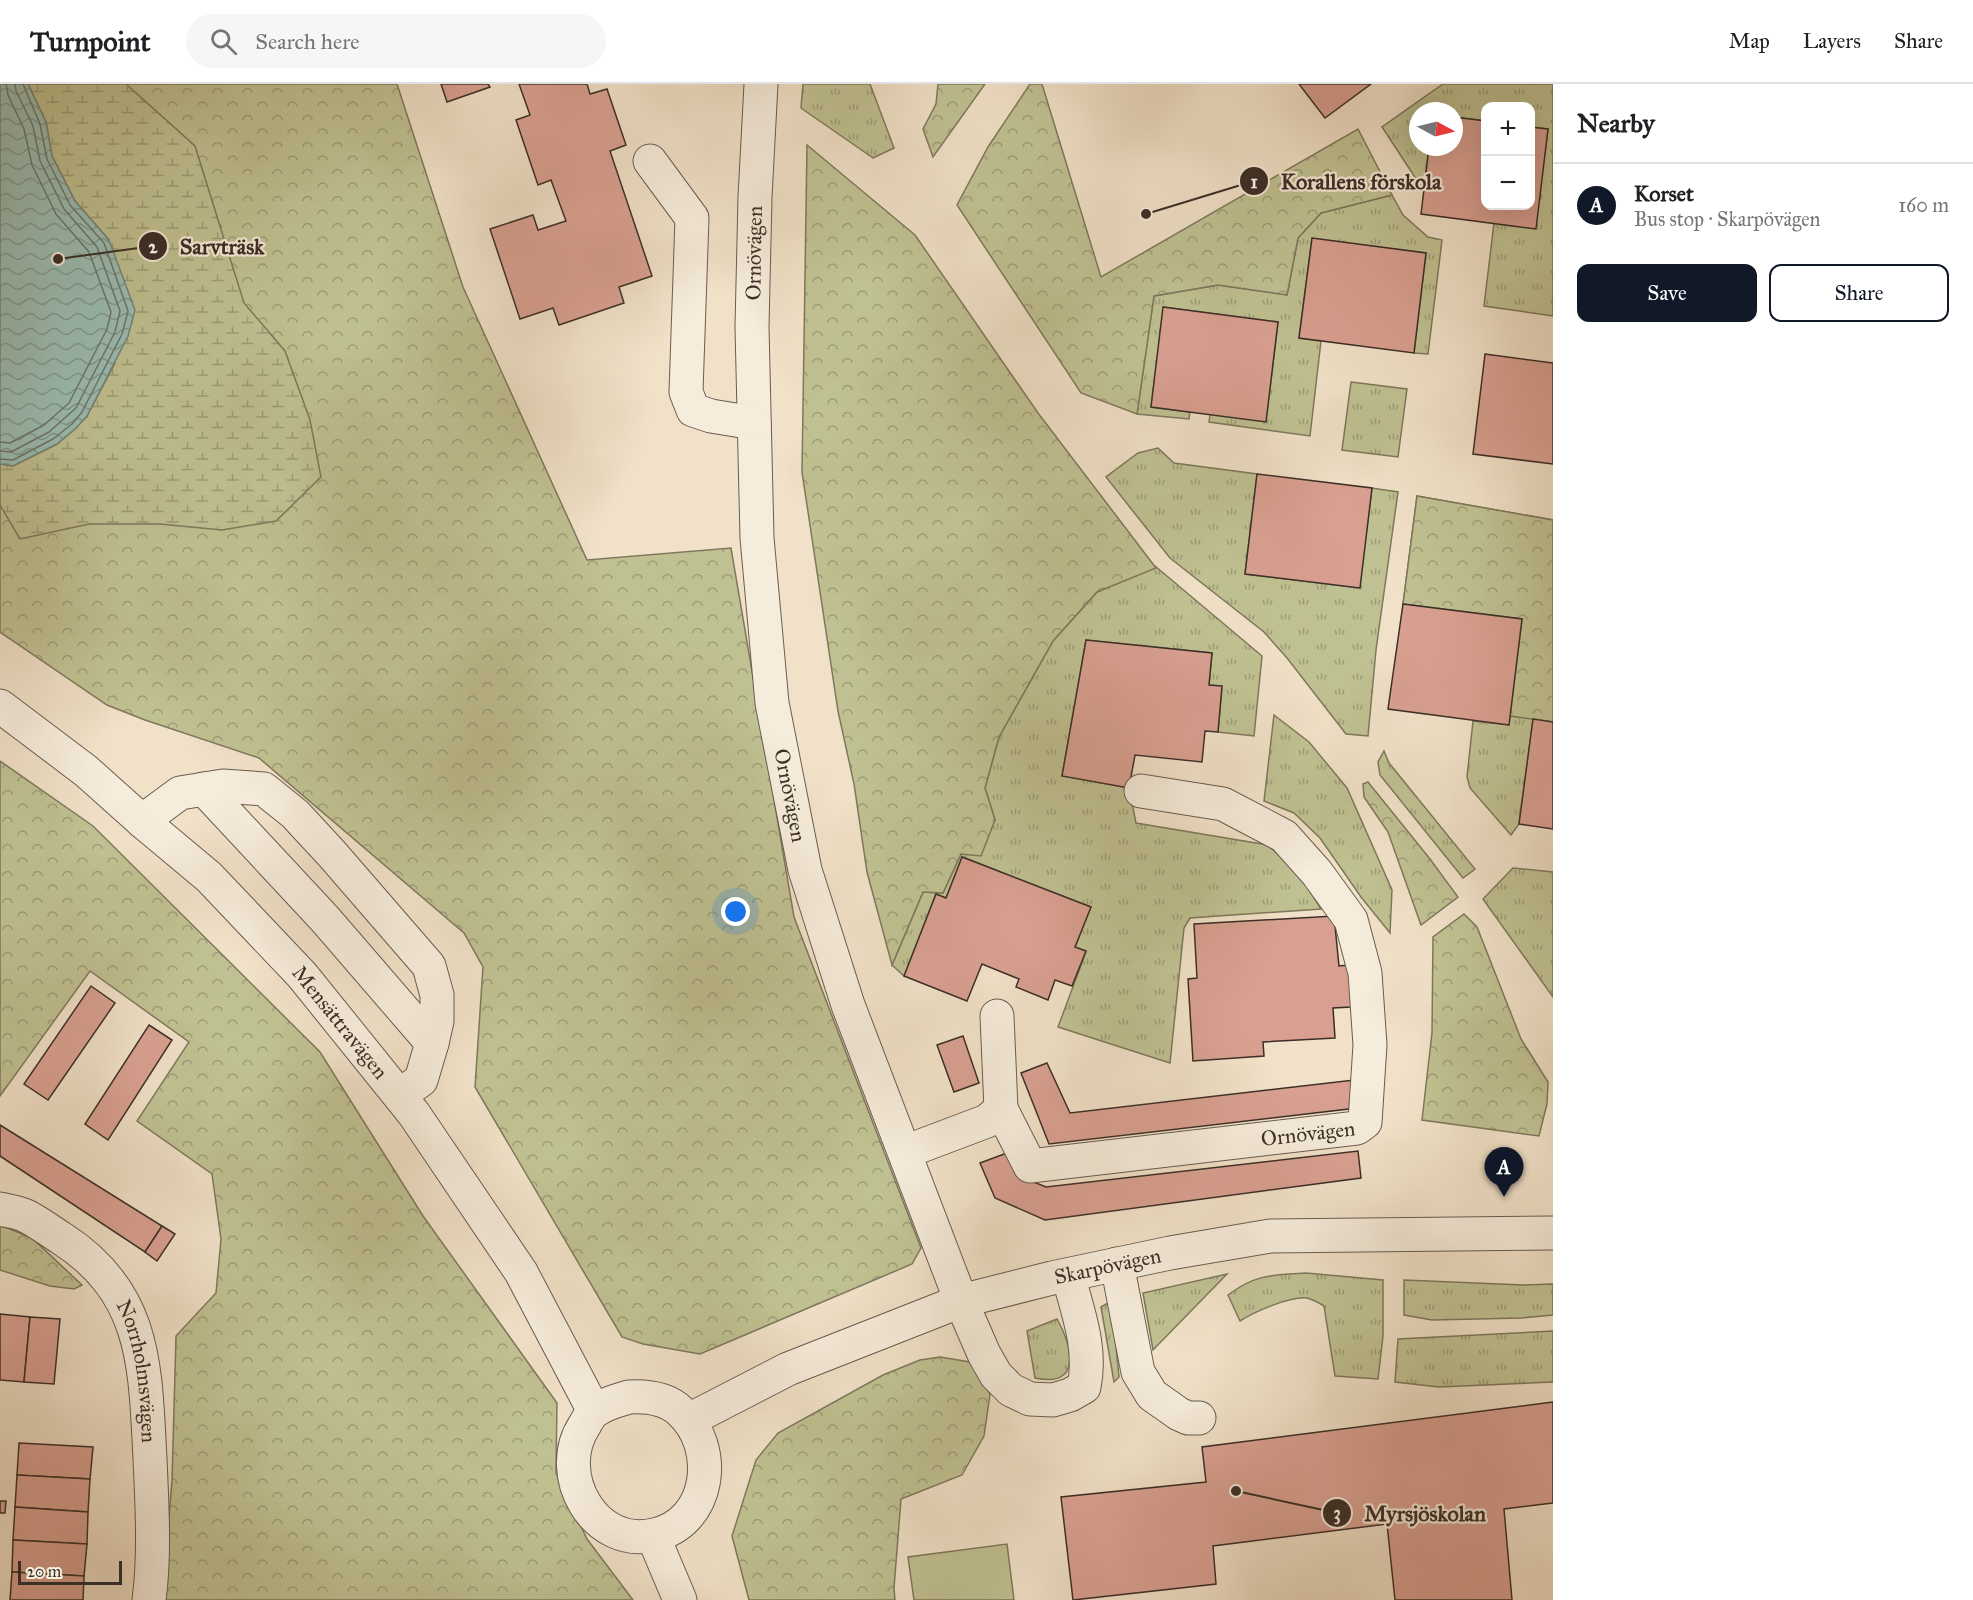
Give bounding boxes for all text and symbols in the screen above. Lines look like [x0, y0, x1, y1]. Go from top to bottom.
search box [186, 14, 606, 68]
text: Turnpoint [30, 24, 150, 59]
icon: search [207, 25, 240, 58]
text: Search here [255, 28, 359, 55]
text: Map [1729, 28, 1770, 54]
text: Layers [1803, 28, 1861, 54]
text: Share [1894, 28, 1943, 54]
north arrow [1409, 102, 1463, 156]
map controls [1481, 102, 1535, 210]
button: + [1481, 102, 1535, 156]
text: Nearby [1577, 107, 1655, 139]
button: − [1481, 156, 1535, 210]
callout: Korallens förskola [1239, 161, 1453, 201]
text: Korallens förskola [1281, 168, 1442, 195]
text: 1 [1250, 171, 1258, 193]
text: Korset [1634, 180, 1694, 207]
text: A [1590, 193, 1603, 217]
text: 160 m [1898, 193, 1949, 217]
street label: Ornövägen [740, 205, 768, 301]
text: Bus stop · Skarpövägen [1634, 207, 1820, 231]
callout: Sarvträsk [138, 226, 277, 266]
text: Sarvträsk [180, 233, 265, 260]
text: 2 [149, 236, 159, 258]
button: Save [1577, 264, 1757, 322]
button: Share [1769, 264, 1949, 322]
street label: Ornövägen [768, 746, 812, 844]
your location [721, 897, 750, 926]
street label: Mensättravägen [287, 960, 394, 1084]
street label: Ornövägen [1260, 1115, 1357, 1152]
pin: A [1484, 1148, 1524, 1197]
street label: Skarpövägen [1052, 1242, 1163, 1290]
street label: Norrholmsvägen [111, 1295, 162, 1443]
callout: Myrsjöskolan [1322, 1493, 1498, 1533]
text: Myrsjöskolan [1364, 1500, 1486, 1527]
text: 3 [1333, 1502, 1341, 1525]
scale bar [18, 1558, 122, 1586]
text: 20 m [27, 1562, 61, 1581]

